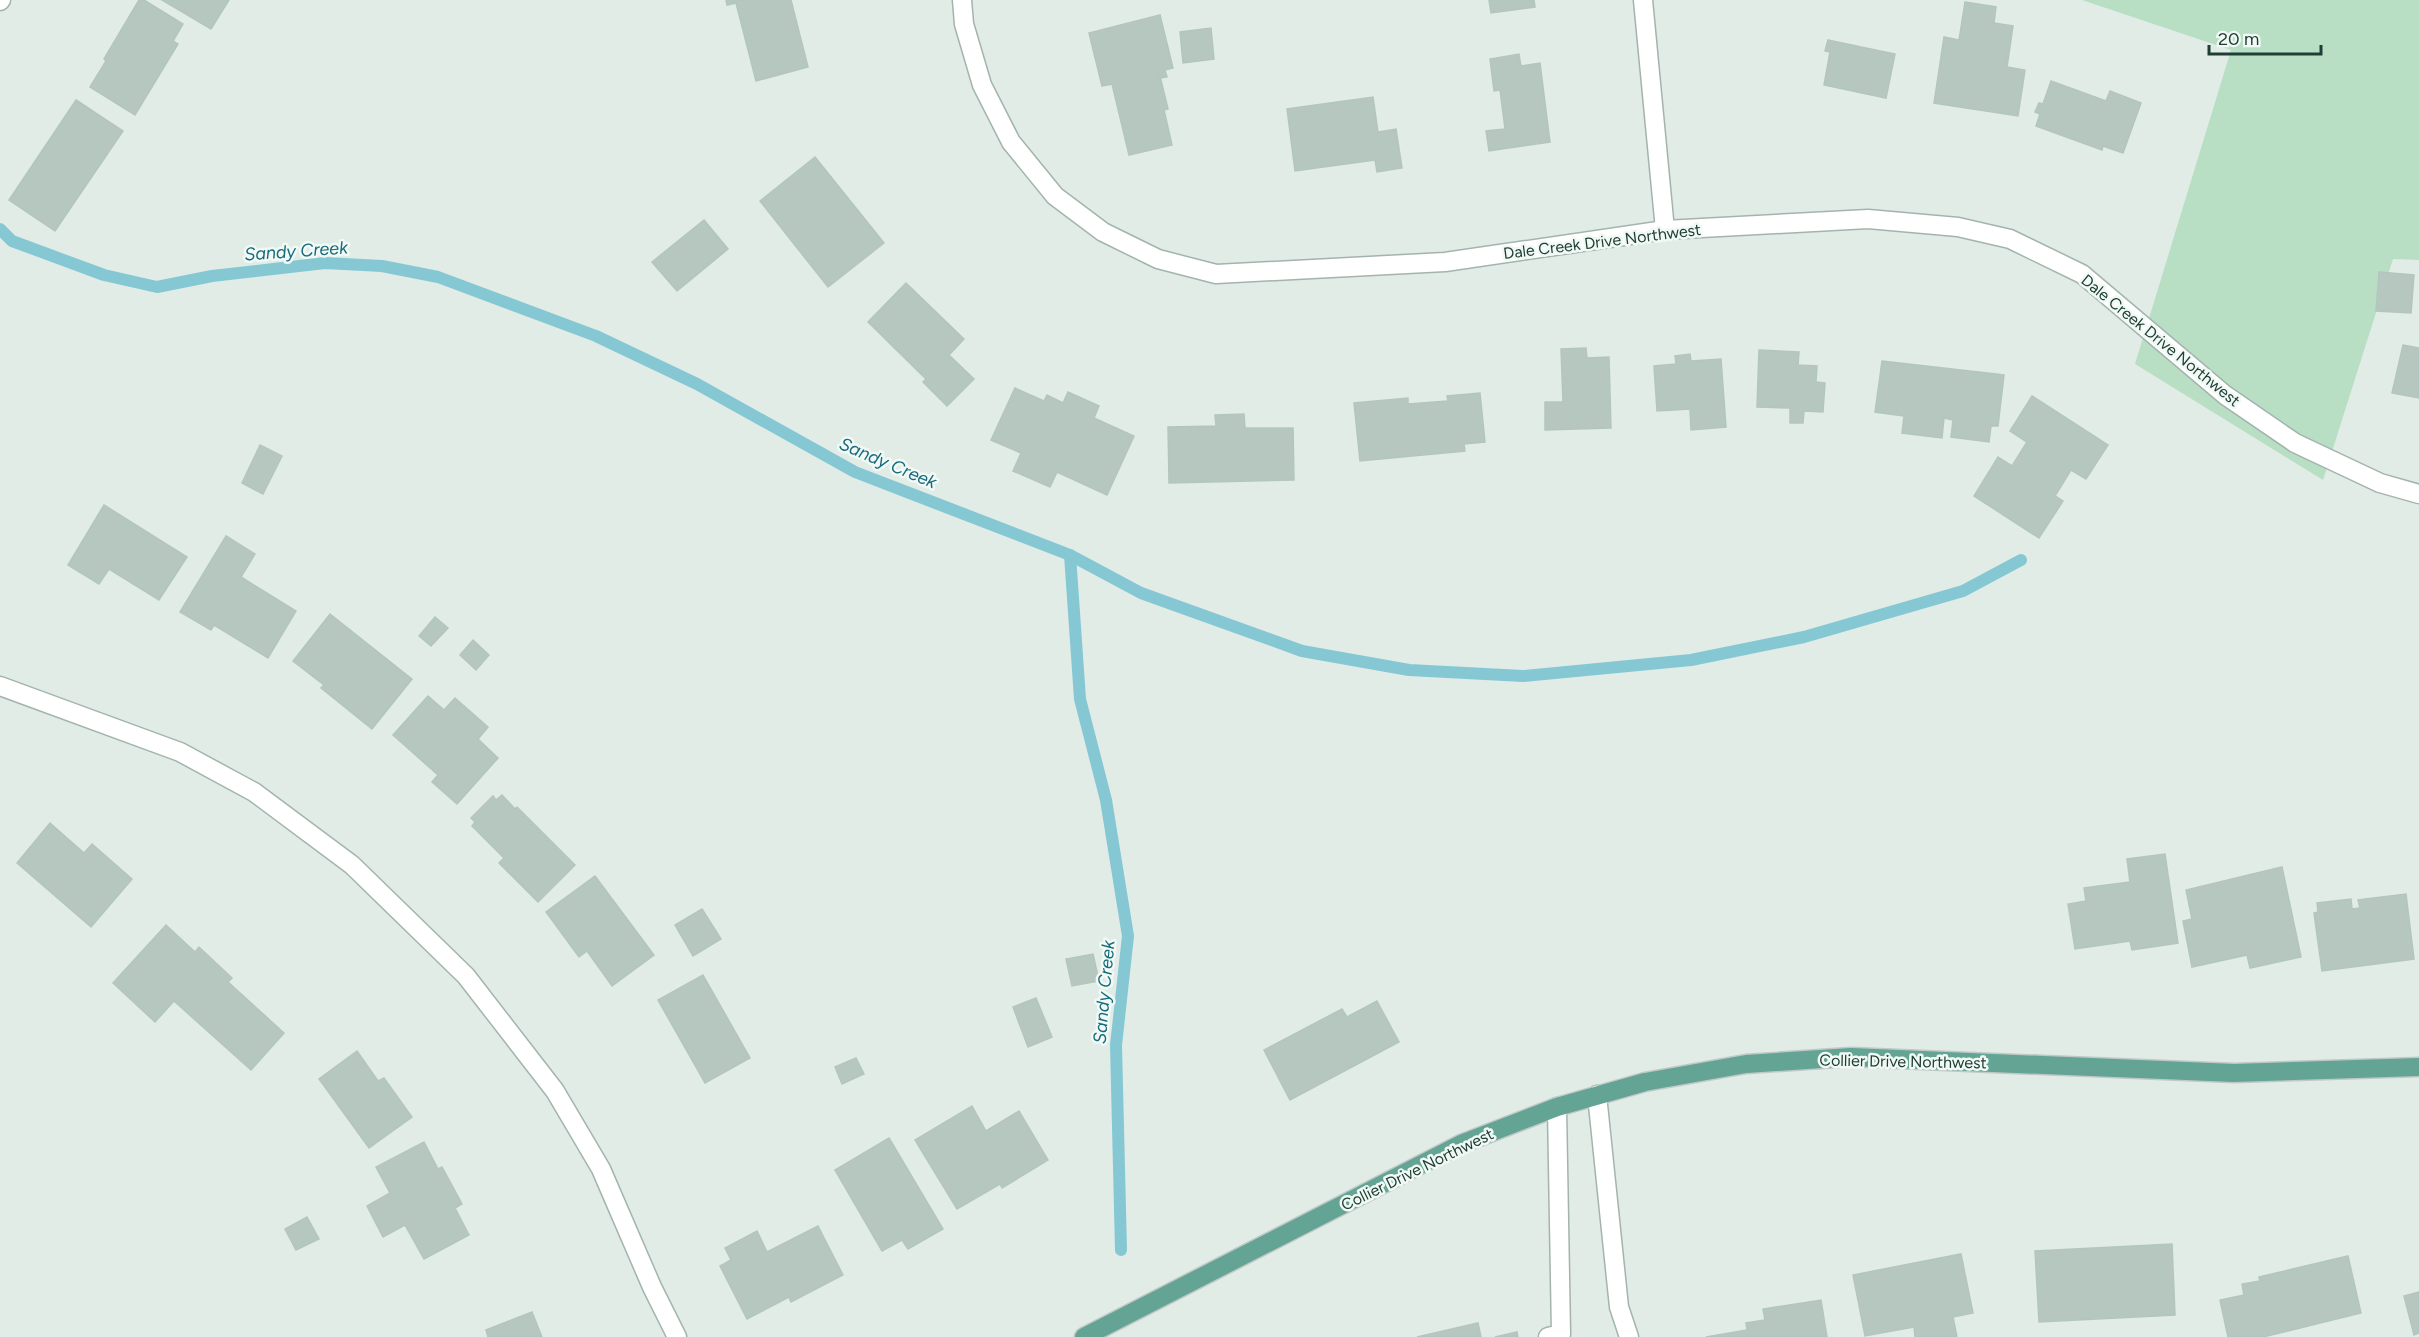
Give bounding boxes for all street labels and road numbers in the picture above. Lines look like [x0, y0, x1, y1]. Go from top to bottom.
street label: Dale Creek Drive Northwest [1502, 220, 1702, 263]
street label: Dale Creek Drive Northwest [2077, 270, 2244, 410]
street label: Collier Drive Northwest [1819, 1051, 1987, 1072]
street label: Collier Drive Northwest [1338, 1124, 1496, 1215]

